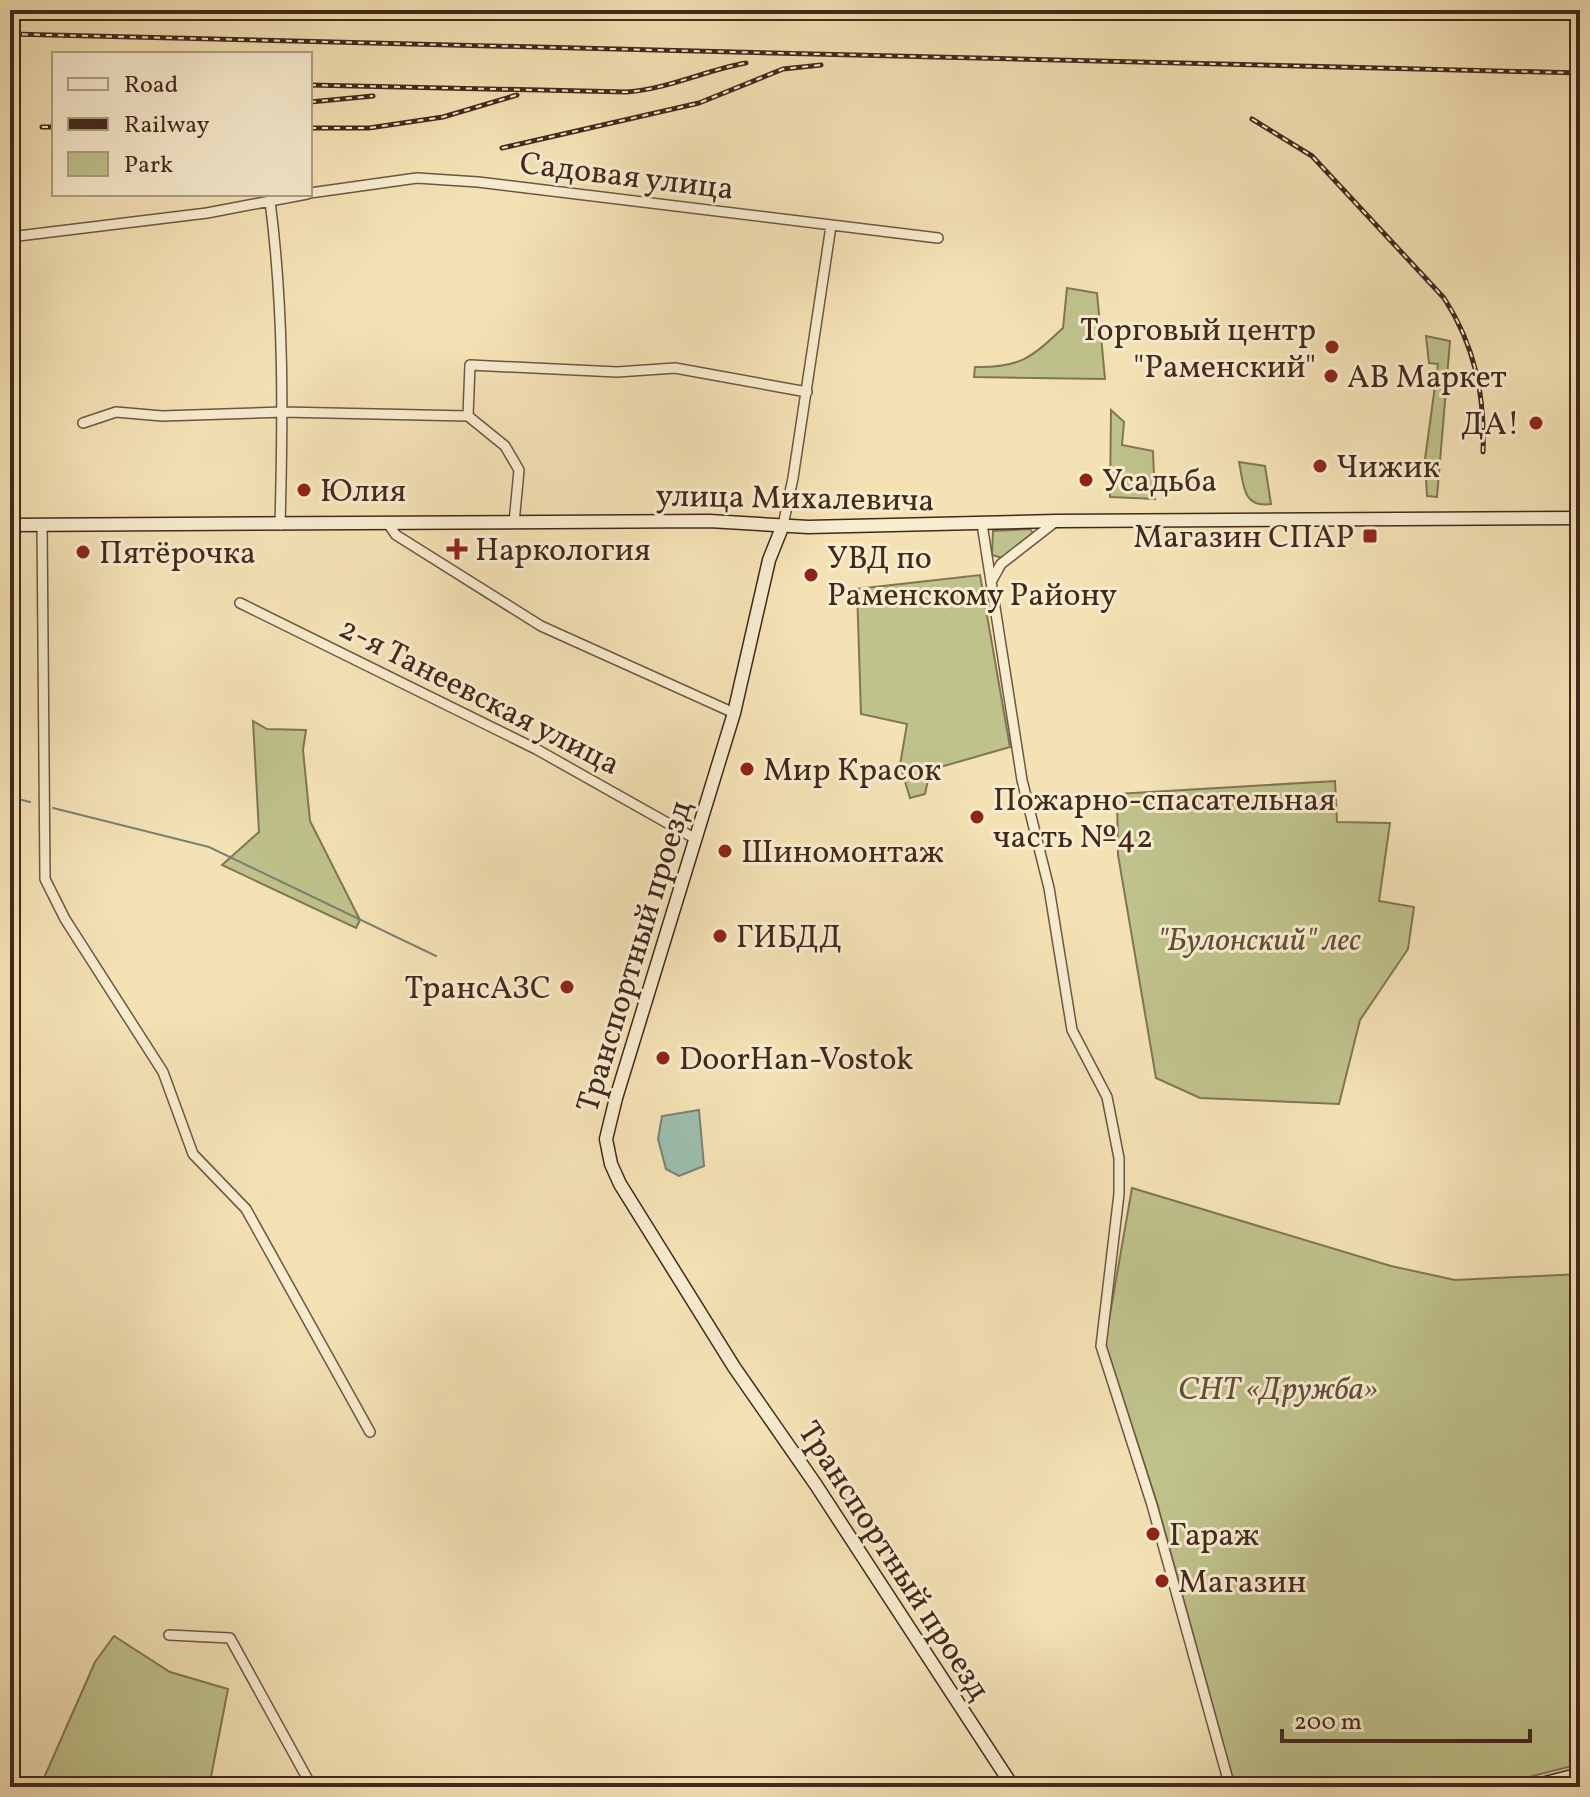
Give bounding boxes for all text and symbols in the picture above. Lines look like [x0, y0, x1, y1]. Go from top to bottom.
legend [52, 52, 312, 196]
text: Road [124, 69, 178, 103]
text: Railway [124, 109, 210, 143]
street label: Садовая улица [517, 143, 736, 213]
text: Park [124, 149, 173, 183]
place label: Торговый центр "Раменский" [1080, 310, 1316, 391]
marker: Торговый центр "Раменский" [1323, 338, 1341, 356]
place label: АВ Маркет [1347, 357, 1507, 401]
marker: АВ Маркет [1322, 367, 1340, 385]
place label: ДА! [1461, 404, 1520, 448]
marker: ДА! [1527, 414, 1545, 432]
place label: Чижик [1336, 447, 1440, 491]
marker: Чижик [1311, 457, 1329, 475]
place label: Усадьба [1102, 461, 1217, 505]
place label: Юлия [320, 471, 406, 515]
marker: Усадьба [1077, 471, 1095, 489]
street label: улица Михалевича [655, 476, 935, 524]
marker: Юлия [295, 481, 313, 499]
place label: Магазин СПАР [1133, 517, 1354, 561]
marker: Магазин СПАР [1361, 527, 1379, 545]
place label: Наркология [475, 530, 651, 574]
place label: Пятёрочка [99, 533, 256, 577]
marker: Наркология [446, 538, 468, 560]
place label: УВД по Раменскому Району [827, 538, 1117, 619]
marker: Пятёрочка [74, 543, 92, 561]
marker: УВД по Раменскому Району [802, 566, 820, 584]
street label: 2-я Танеевская улица [331, 608, 627, 788]
place label: Мир Красок [763, 750, 941, 794]
marker: Мир Красок [738, 760, 756, 778]
place label: Пожарно-спасательная часть №42 [993, 780, 1336, 861]
street label: Транспортный проезд [567, 795, 704, 1118]
marker: Пожарно-спасательная часть №42 [968, 808, 986, 826]
place label: Шиномонтаж [741, 832, 944, 876]
marker: Шиномонтаж [716, 842, 734, 860]
place label: ГИБДД [736, 917, 842, 961]
park label: "Булонский" лес [1157, 920, 1361, 964]
marker: ГИБДД [711, 927, 729, 945]
place label: ТрансАЗС [404, 968, 551, 1012]
marker: ТрансАЗС [558, 978, 576, 996]
place label: DoorHan-Vostok [679, 1039, 914, 1083]
marker: DoorHan-Vostok [654, 1049, 672, 1067]
park label: СНТ «Дружба» [1178, 1369, 1378, 1413]
street label: Транспортный проезд [786, 1414, 999, 1710]
place label: Гараж [1169, 1515, 1259, 1559]
marker: Гараж [1144, 1525, 1162, 1543]
place label: Магазин [1178, 1562, 1306, 1606]
marker: Магазин [1153, 1572, 1171, 1590]
scale bar [1282, 1693, 1530, 1743]
text: 200 m [1294, 1706, 1362, 1740]

